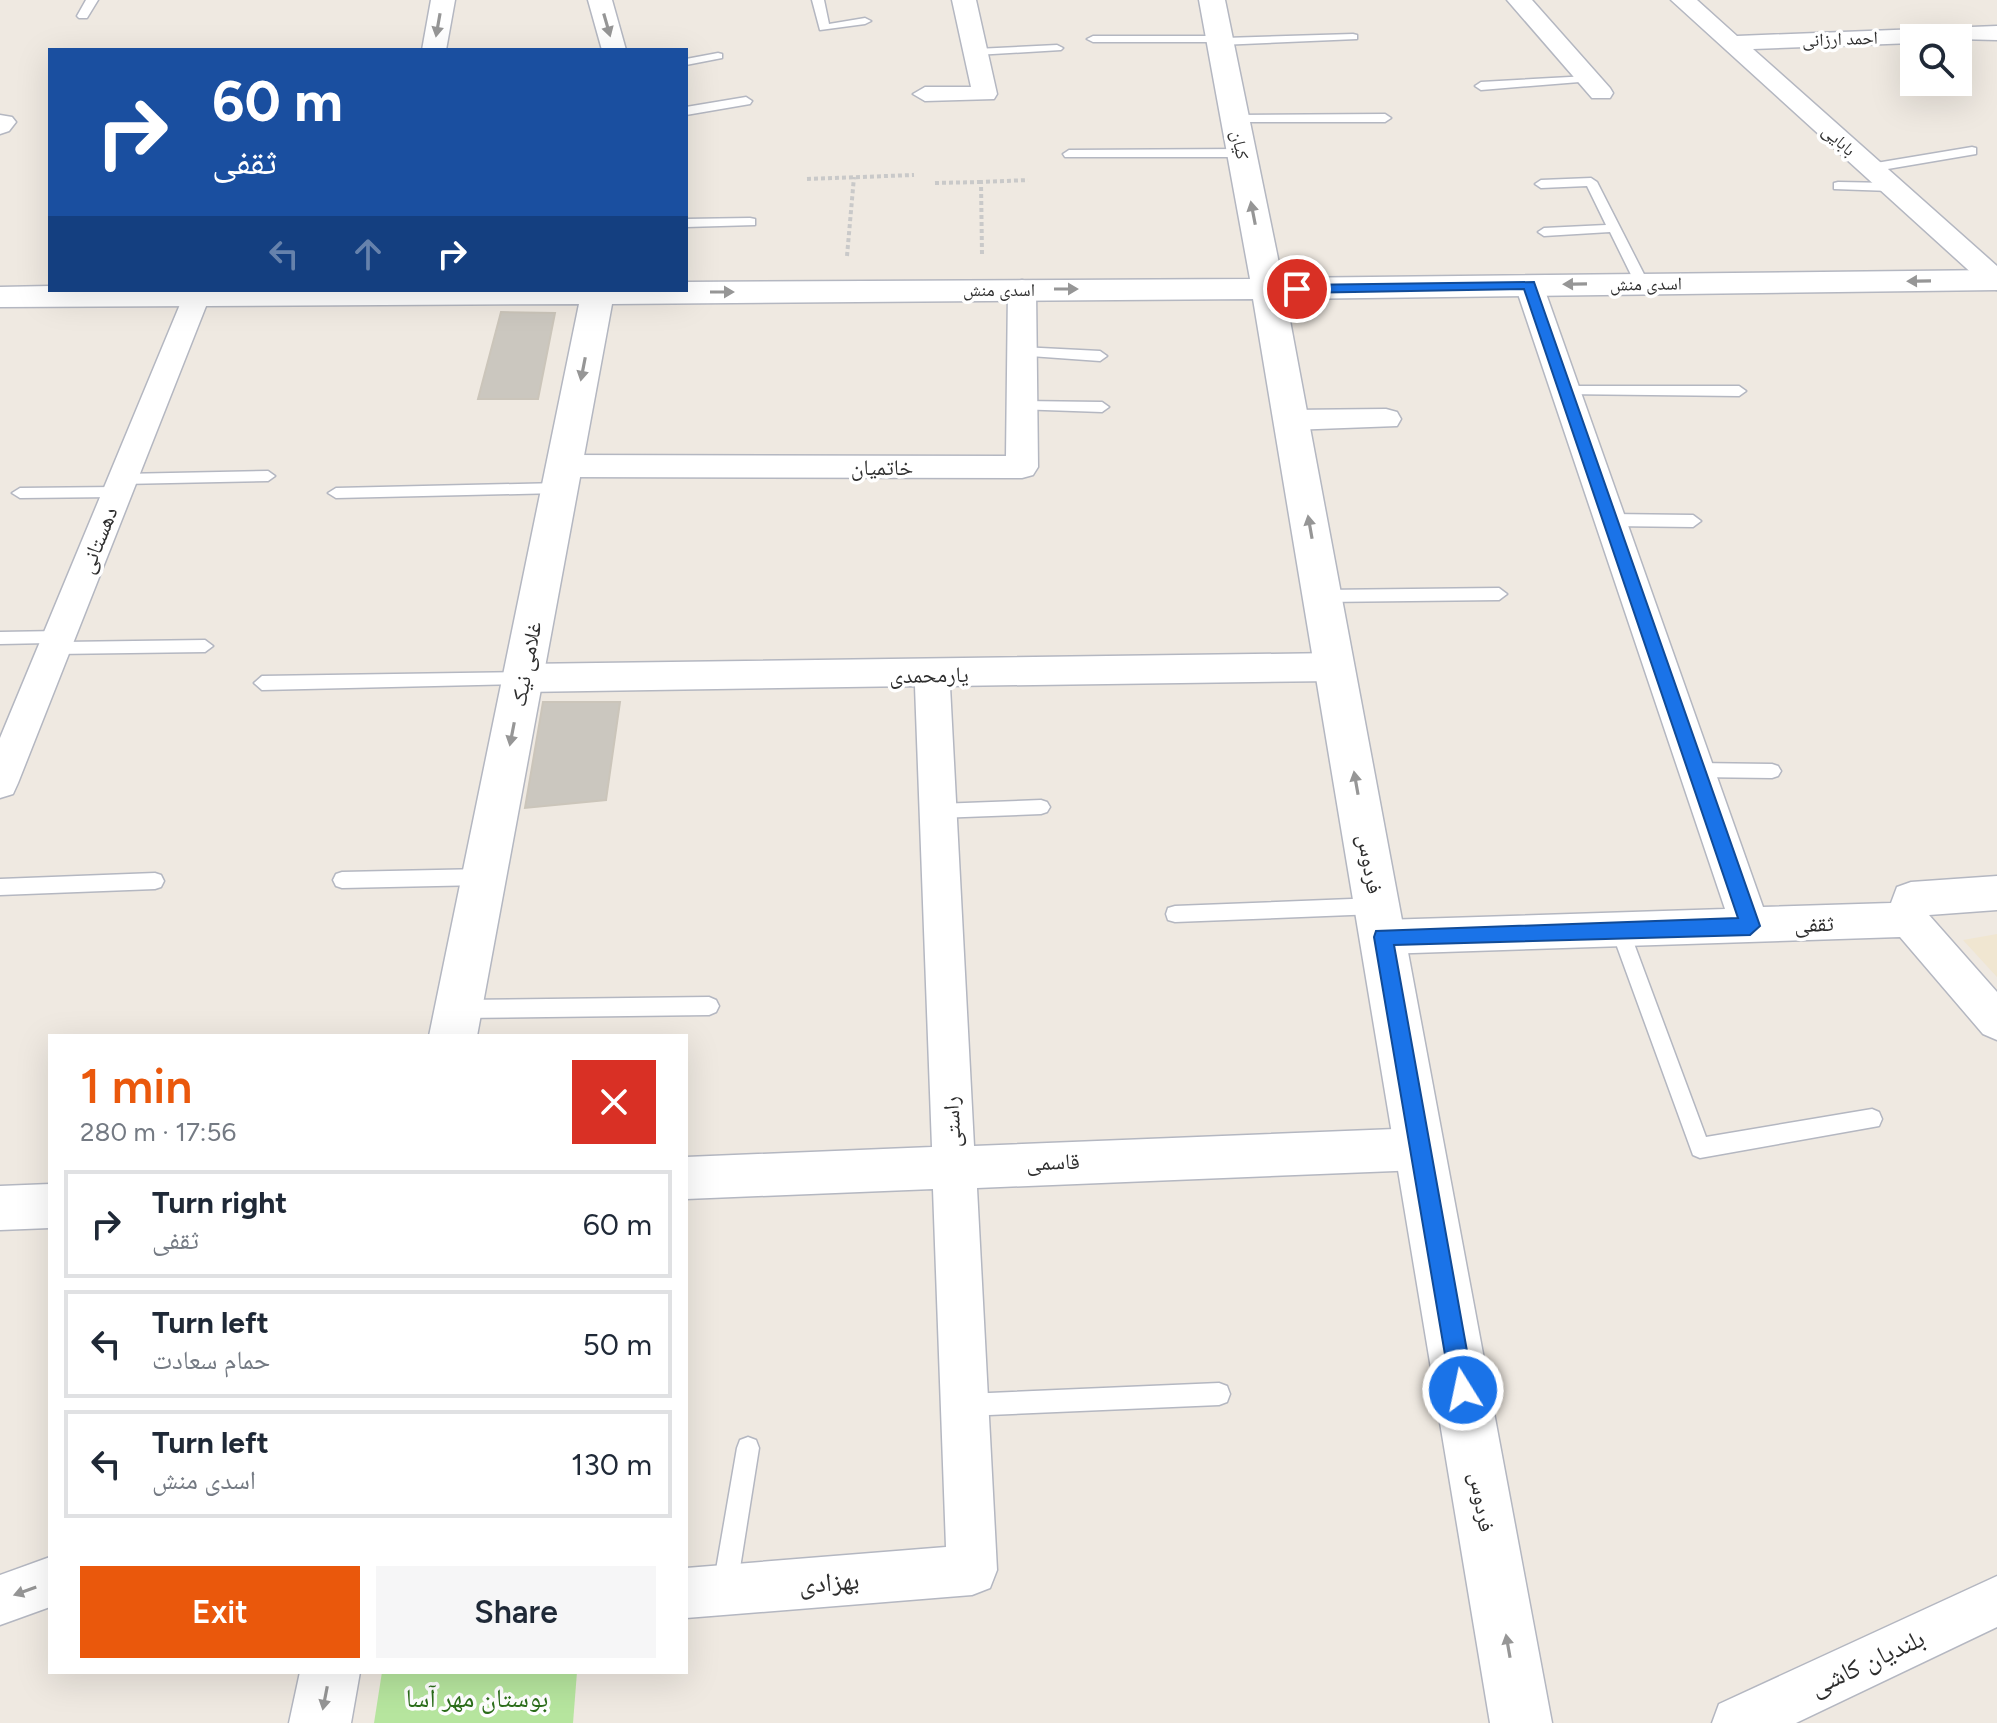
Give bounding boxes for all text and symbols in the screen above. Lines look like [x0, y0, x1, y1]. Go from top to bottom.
one-way arrow [432, 13, 444, 38]
one-way arrow [601, 13, 614, 37]
map controls [1900, 24, 1972, 96]
button: search [1900, 24, 1972, 96]
street label: احمد ارزانی [1802, 27, 1878, 51]
text: 60 m [212, 68, 343, 135]
icon: right [80, 80, 184, 184]
street label: بابایی [1818, 119, 1860, 161]
street label: کیان [1226, 129, 1254, 162]
text: ثقفی [212, 140, 277, 183]
one-way arrow [1247, 200, 1259, 225]
icon: left [262, 232, 306, 276]
icon: ahead [346, 232, 390, 276]
icon: right [430, 232, 474, 276]
pin [1263, 255, 1331, 323]
icon: arrive [1275, 267, 1319, 311]
street label: اسدی منش [1610, 272, 1682, 296]
one-way arrow [1906, 275, 1931, 287]
one-way arrow [1562, 278, 1587, 291]
street label: اسدی منش [963, 279, 1035, 301]
one-way arrow [1054, 283, 1079, 295]
one-way arrow [710, 286, 735, 298]
one-way arrow [576, 357, 589, 382]
street label: خاتمیان [851, 454, 913, 481]
street label: دهستانی [72, 503, 124, 577]
one-way arrow [1304, 515, 1316, 540]
street label: غلامی نیک [505, 619, 547, 709]
street label: یارمحمدی [889, 661, 969, 689]
one-way arrow [506, 722, 518, 747]
one-way arrow [1349, 771, 1361, 796]
street label: فردوس [1352, 832, 1388, 896]
street label: ثقفی [1794, 910, 1834, 938]
text: 1 min [80, 1057, 192, 1115]
button: close [572, 1060, 656, 1144]
street label: راستی [937, 1096, 967, 1148]
text: 280 m · 17:56 [80, 1116, 236, 1148]
street label: قاسمی [1026, 1148, 1080, 1176]
text: Turn right [152, 1184, 287, 1221]
icon: right [84, 1202, 128, 1246]
text: 60 m [583, 1206, 652, 1243]
text: ثقفی [152, 1224, 199, 1256]
text: Turn left [152, 1304, 269, 1341]
icon: left [84, 1322, 128, 1366]
text: 50 m [583, 1326, 652, 1363]
text: حمام سعادت [152, 1344, 270, 1376]
position arrow [1421, 1348, 1505, 1432]
text: Turn left [152, 1424, 269, 1461]
icon: left [84, 1442, 128, 1486]
text: 130 m [571, 1446, 652, 1483]
text: اسدی منش [152, 1464, 256, 1496]
street label: فردوس [1464, 1470, 1500, 1534]
street label: بهزادی [797, 1563, 861, 1601]
button: Exit [80, 1566, 360, 1658]
button: Share [376, 1566, 656, 1658]
one-way arrow [13, 1585, 37, 1597]
street label: بلندیان کاشی [1805, 1622, 1929, 1702]
one-way arrow [1501, 1633, 1513, 1658]
park label: بوستان مهر آسا [406, 1682, 548, 1714]
one-way arrow [318, 1685, 331, 1710]

